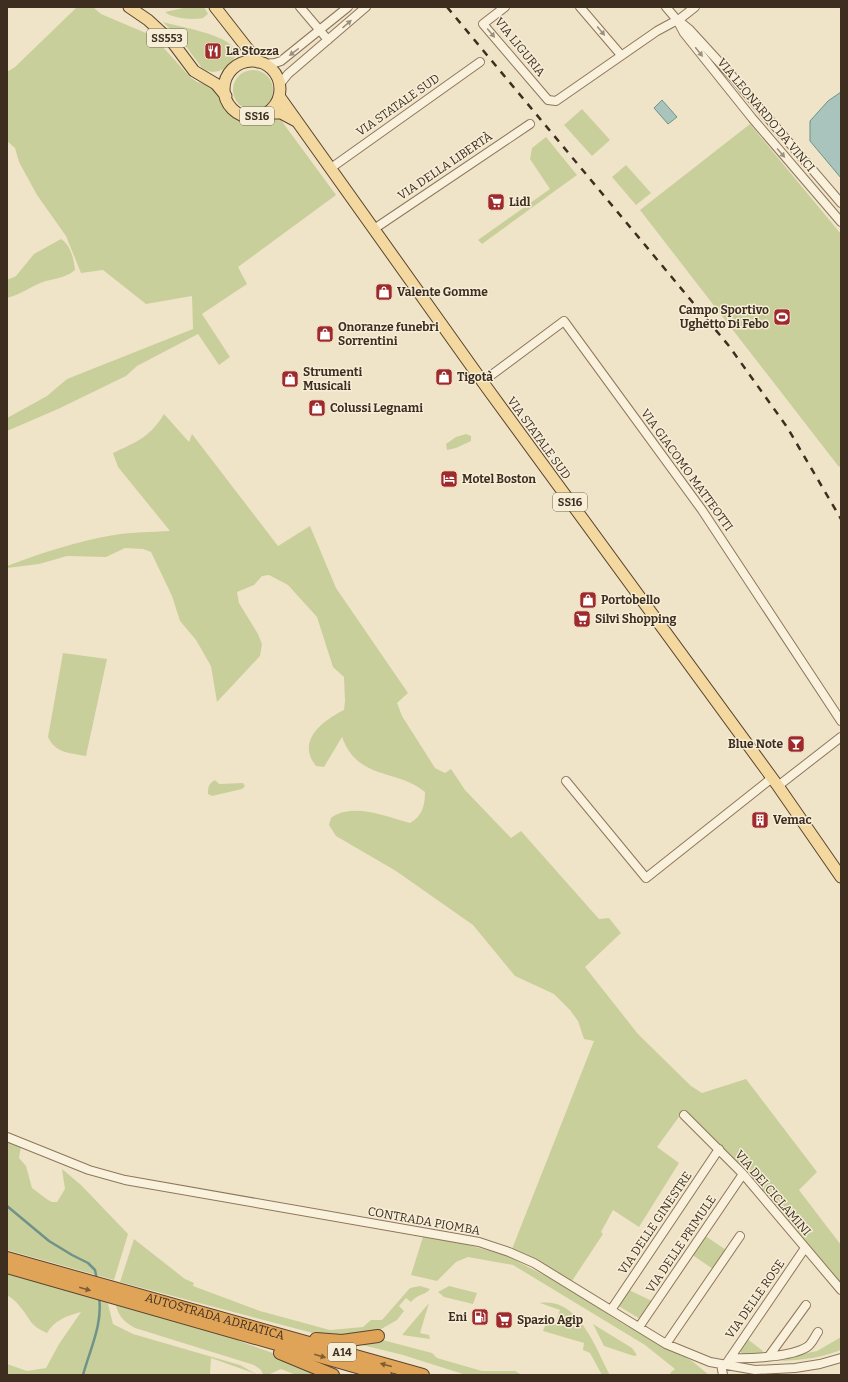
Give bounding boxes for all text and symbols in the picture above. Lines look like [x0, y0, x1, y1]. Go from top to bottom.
street label: VIA LIGURIA [492, 15, 548, 80]
one-way arrow [342, 19, 352, 28]
one-way arrow [596, 26, 605, 37]
one-way arrow [486, 28, 495, 38]
road number: SS553 [147, 29, 187, 47]
restaurant icon: La Stozza [203, 41, 223, 61]
place label: La Stozza [226, 44, 279, 58]
one-way arrow [695, 47, 703, 57]
one-way arrow [288, 48, 299, 56]
street label: VIA LEONARDO DA VINCI [714, 55, 818, 175]
street label: VIA STATALE SUD [354, 71, 442, 139]
road number: SS16 [240, 107, 274, 125]
street label: VIA DELLA LIBERTÀ [395, 128, 495, 203]
one-way arrow [777, 147, 786, 158]
supermarket icon: Lidl [486, 192, 506, 212]
place label: Lidl [509, 195, 531, 209]
shop icon: Valente Gomme [374, 282, 394, 302]
place label: Valente Gomme [397, 285, 488, 299]
place label: Campo Sportivo Ughetto Di Febo [679, 303, 769, 331]
sports icon: Campo Sportivo Ughetto Di Febo [772, 307, 792, 327]
place label: Onoranze funebri Sorrentini [338, 320, 439, 348]
shop icon: Onoranze funebri Sorrentini [315, 324, 335, 344]
place label: Strumenti Musicali [303, 365, 363, 393]
shop icon: Tigotà [434, 367, 454, 387]
shop icon: Strumenti Musicali [280, 369, 300, 389]
place label: Tigotà [457, 370, 493, 384]
street label: VIA STATALE SUD [504, 394, 574, 482]
shop icon: Colussi Legnami [307, 398, 327, 418]
place label: Colussi Legnami [330, 401, 423, 415]
street label: VIA GIACOMO MATTEOTTI [638, 406, 736, 534]
hotel icon: Motel Boston [439, 469, 459, 489]
place label: Motel Boston [462, 472, 536, 486]
road number: SS16 [553, 493, 587, 511]
shop icon: Portobello [578, 590, 598, 610]
place label: Portobello [601, 593, 660, 607]
supermarket icon: Silvi Shopping [572, 609, 592, 629]
place label: Silvi Shopping [595, 612, 677, 626]
bar icon: Blue Note [786, 734, 806, 754]
place label: Blue Note [728, 737, 783, 751]
building icon: Vemac [750, 810, 770, 830]
place label: Vemac [773, 813, 812, 827]
street label: VIA DEI CICLAMINI [732, 1147, 814, 1239]
street label: VIA DELLE GINESTRE [615, 1169, 695, 1277]
street label: VIA DELLE PRIMULE [643, 1193, 719, 1295]
street label: CONTRADA PIOMBA [367, 1204, 482, 1238]
street label: VIA DELLE ROSE [723, 1257, 787, 1341]
one-way arrow [79, 1286, 91, 1292]
street label: AUTOSTRADA ADRIATICA [144, 1290, 287, 1343]
fuel station icon: Eni [470, 1307, 490, 1327]
place label: Eni [448, 1310, 467, 1324]
supermarket icon: Spazio Agip [494, 1310, 514, 1330]
place label: Spazio Agip [517, 1313, 583, 1327]
road number: A14 [328, 1343, 356, 1361]
one-way arrow [314, 1353, 326, 1359]
one-way arrow [379, 1361, 392, 1367]

